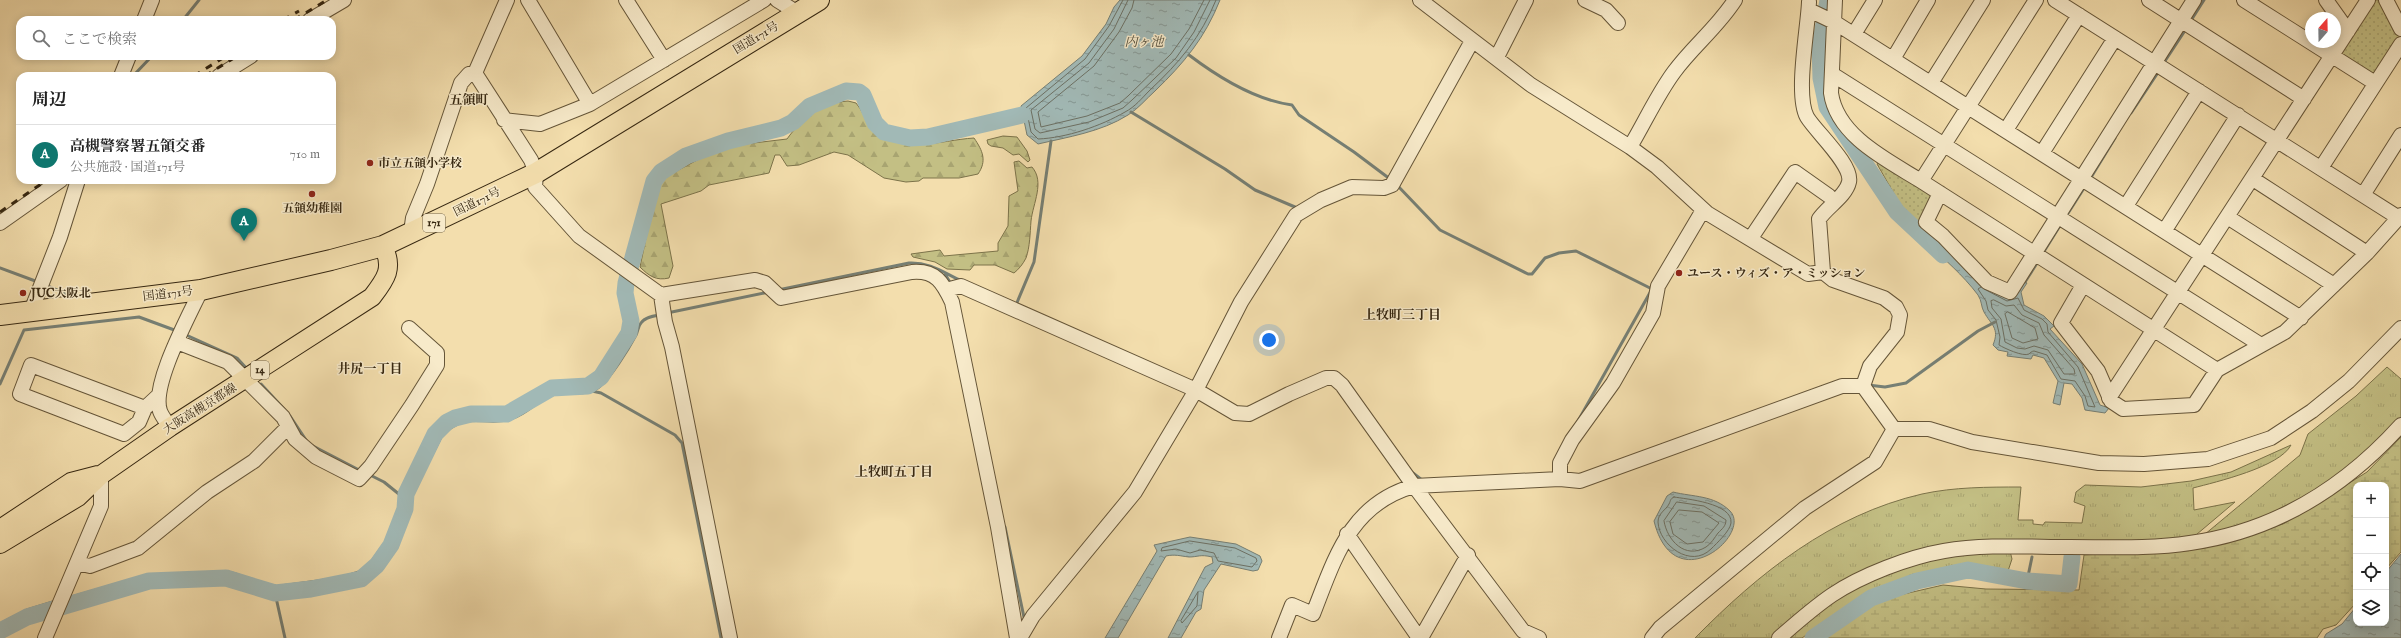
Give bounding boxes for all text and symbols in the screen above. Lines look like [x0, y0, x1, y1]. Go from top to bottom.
north arrow [2305, 12, 2341, 48]
search box [16, 16, 336, 60]
street label: 国道171号 [730, 19, 782, 57]
icon: search [30, 27, 52, 49]
text: ここで検索 [62, 30, 137, 49]
water label: 内ヶ池 [1124, 34, 1165, 51]
text: 周辺 [32, 90, 66, 111]
district label: 五領町 [449, 92, 489, 109]
text: 高槻警察署五領交番 [70, 137, 205, 156]
text: A [41, 146, 49, 163]
text: 710 m [290, 146, 320, 163]
place label: 市立五領小学校 [378, 156, 462, 171]
marker: 市立五領小学校 [365, 158, 375, 168]
text: 公共施設 · 国道171号 [70, 159, 185, 176]
street label: 国道171号 [451, 184, 503, 220]
marker: 五領幼稚園 [307, 189, 317, 199]
place label: 五領幼稚園 [282, 201, 342, 216]
pin: A [231, 208, 257, 241]
road number: 171 [423, 214, 445, 232]
place label: ユース・ウィズ・ア・ミッション [1687, 266, 1865, 281]
marker: ユース・ウィズ・ア・ミッション [1674, 268, 1684, 278]
street label: 国道171号 [142, 283, 194, 305]
place label: JUC大阪北 [29, 286, 91, 302]
marker: JUC大阪北 [18, 288, 28, 298]
district label: 上牧町三丁目 [1363, 307, 1441, 324]
your location [1259, 330, 1279, 350]
road number: 14 [251, 361, 269, 379]
district label: 井尻一丁目 [337, 361, 403, 378]
street label: 大阪高槻京都線 [160, 380, 240, 438]
district label: 上牧町五丁目 [855, 464, 933, 481]
map controls [2353, 482, 2389, 626]
button: + [2353, 482, 2389, 518]
button: − [2353, 518, 2389, 554]
button: locate [2353, 554, 2389, 590]
button: layers [2353, 590, 2389, 626]

